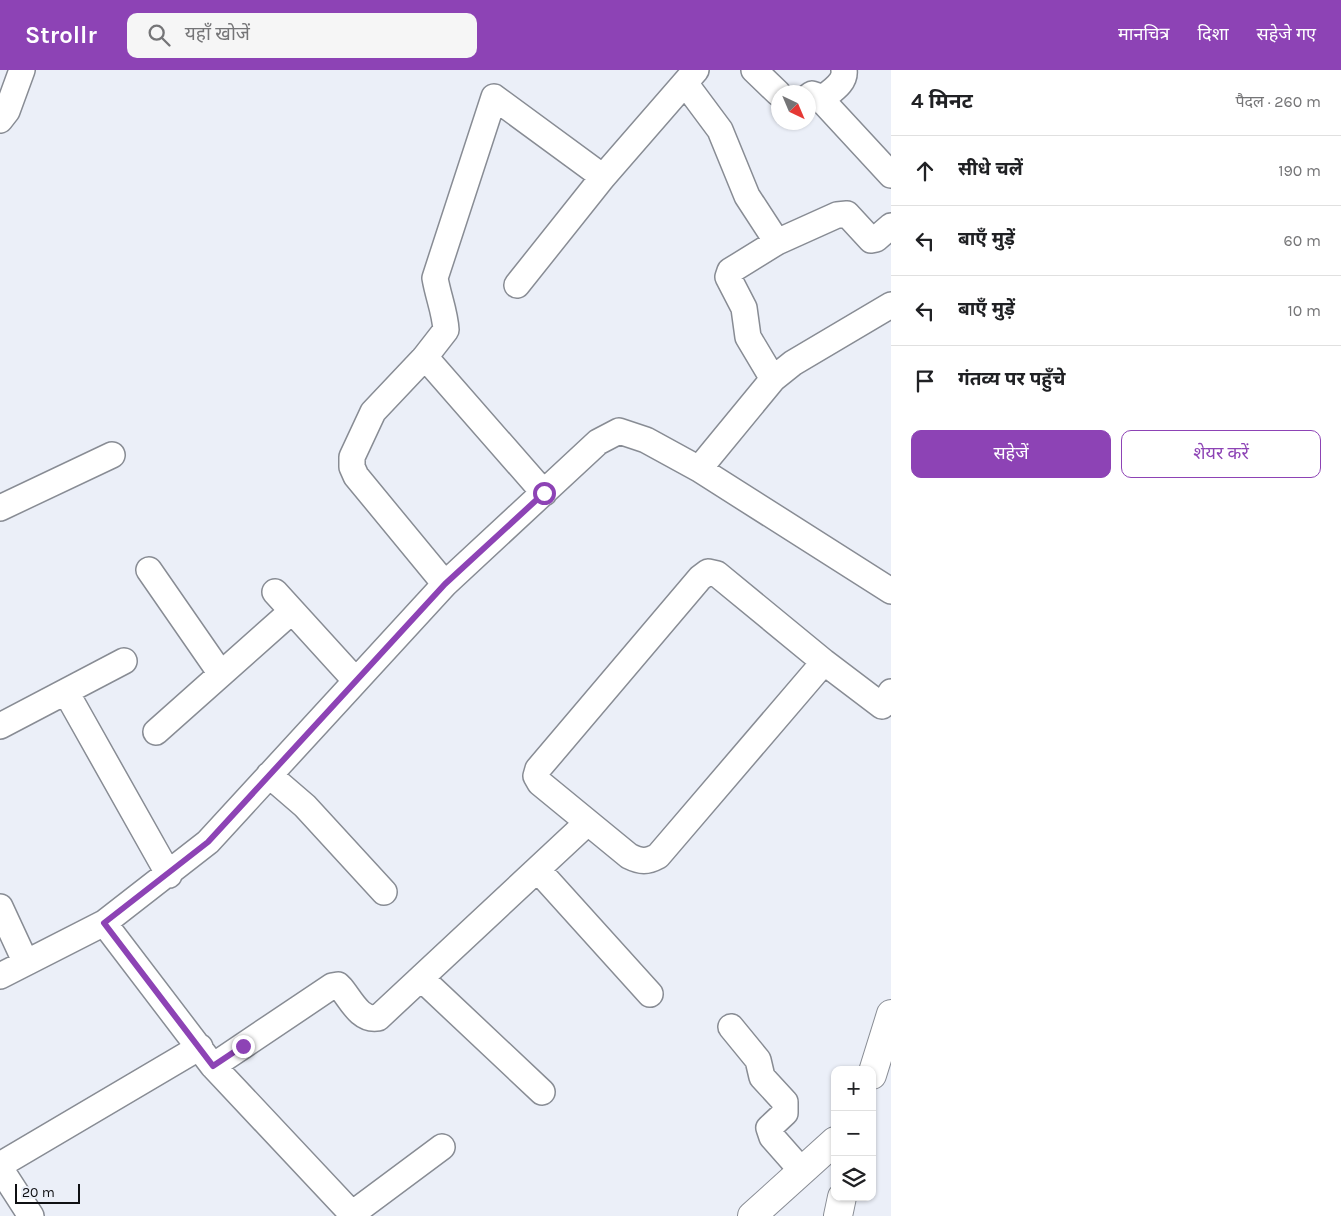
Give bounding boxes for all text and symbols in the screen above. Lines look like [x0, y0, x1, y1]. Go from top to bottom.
search box [127, 13, 477, 58]
text: Strollr [25, 21, 97, 49]
icon: search [145, 21, 173, 49]
text: यहाँ खोजें [185, 23, 250, 45]
text: मानचित्र [1118, 23, 1169, 45]
text: दिशा [1197, 23, 1229, 45]
text: सहेजे गए [1257, 23, 1316, 45]
north arrow [771, 85, 816, 130]
text: 4 मिनट [911, 89, 973, 113]
text: पैदल · 260 m [1235, 92, 1321, 111]
icon: ahead [911, 157, 939, 185]
text: सीधे चलें [958, 158, 1023, 180]
text: 190 m [1278, 161, 1321, 180]
icon: left [911, 227, 939, 255]
text: बाएँ मुड़ें [958, 228, 1015, 250]
text: 60 m [1284, 231, 1321, 250]
icon: left [911, 297, 939, 325]
text: बाएँ मुड़ें [958, 298, 1015, 320]
text: 10 m [1287, 301, 1321, 320]
icon: arrive [911, 367, 939, 395]
text: गंतव्य पर पहुँचे [958, 368, 1065, 390]
button: सहेजें [911, 430, 1111, 478]
button: शेयर करें [1121, 430, 1321, 478]
route start [533, 482, 556, 505]
route end [232, 1035, 255, 1058]
map controls [831, 1066, 876, 1201]
button: + [831, 1066, 876, 1111]
button: − [831, 1111, 876, 1156]
button: layers [831, 1156, 876, 1201]
scale bar [15, 1181, 80, 1204]
text: 20 m [22, 1184, 55, 1201]

